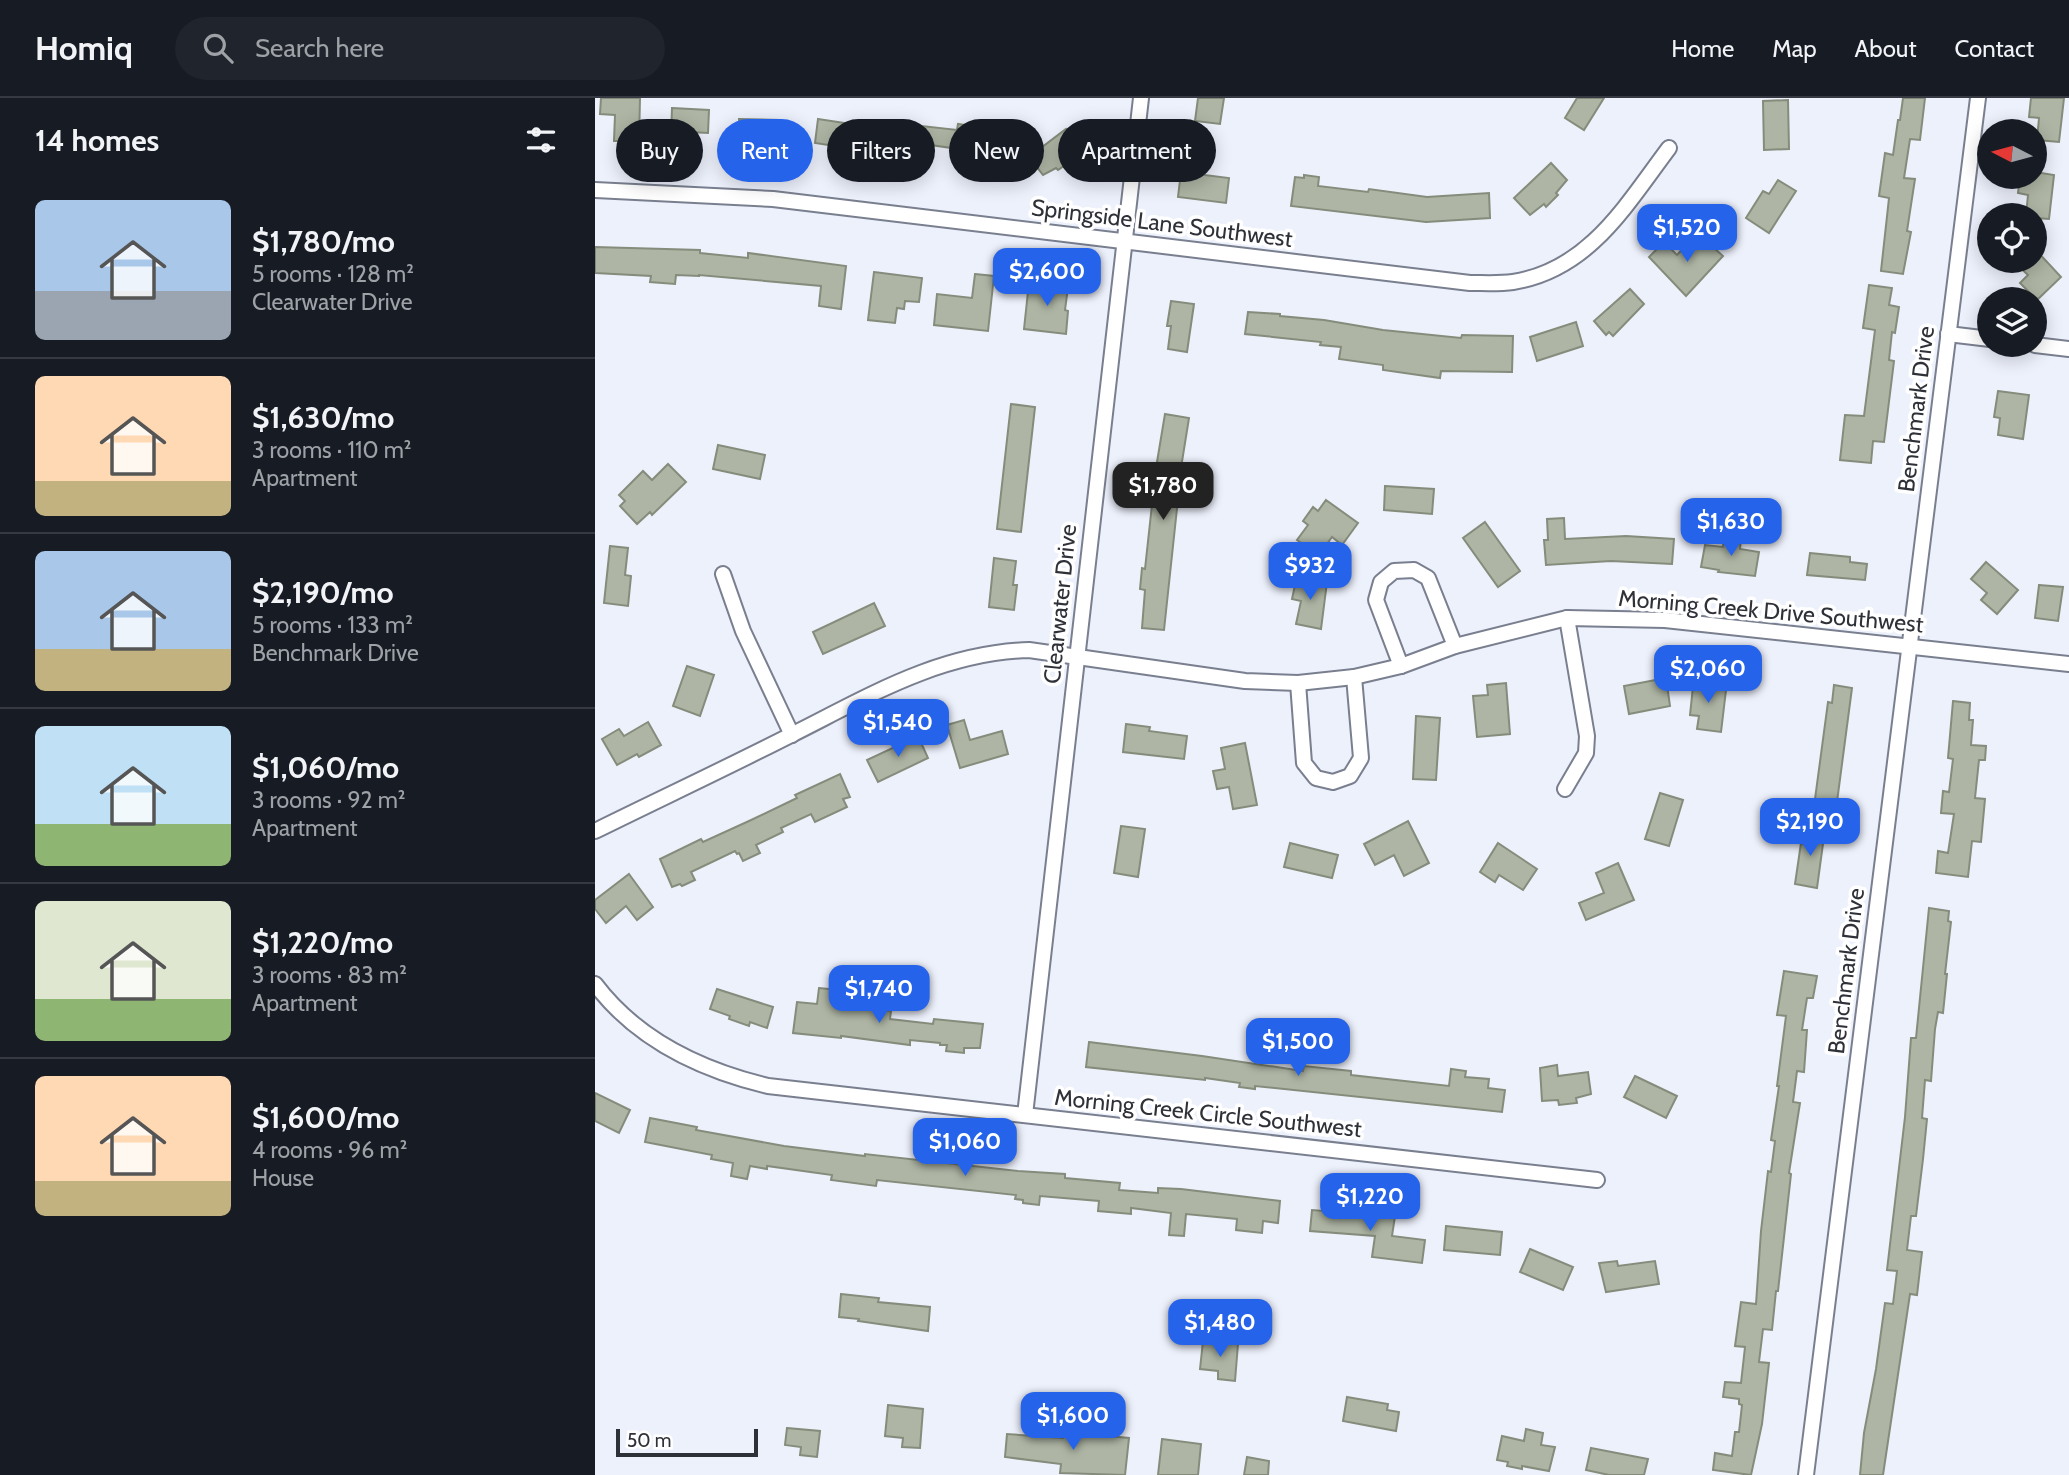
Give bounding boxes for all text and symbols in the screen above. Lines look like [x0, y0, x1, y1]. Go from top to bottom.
search box [175, 17, 665, 80]
text: Homiq [35, 28, 133, 68]
icon: search [199, 29, 237, 67]
text: Search here [255, 32, 384, 64]
text: Home [1671, 34, 1734, 63]
text: Map [1772, 34, 1817, 63]
text: About [1855, 34, 1917, 63]
text: Contact [1955, 34, 2034, 63]
chip: Buy [616, 119, 703, 182]
chip: Rent [717, 119, 813, 182]
chip: Filters [827, 119, 935, 182]
chip: New [949, 119, 1044, 182]
chip: Apartment [1058, 119, 1216, 182]
north arrow [1977, 119, 2047, 189]
map controls [1977, 119, 2047, 357]
icon: filters [522, 121, 560, 159]
text: 14 homes [35, 122, 159, 159]
street label: Springside Lane Southwest [1030, 193, 1294, 253]
button: locate [1977, 203, 2047, 273]
pin: $1,520 [1630, 204, 1744, 264]
text: $1,520 [1653, 213, 1721, 241]
text: $1,780/mo [252, 223, 395, 260]
icon: home [91, 228, 175, 312]
pin: $2,600 [990, 248, 1104, 308]
text: $2,600 [1009, 257, 1085, 285]
text: 5 rooms · 128 m² [252, 260, 414, 288]
button: layers [1977, 287, 2047, 357]
text: Clearwater Drive [252, 288, 412, 316]
street label: Benchmark Drive [1892, 324, 1940, 493]
text: $1,630/mo [252, 399, 394, 436]
icon: home [91, 404, 175, 488]
text: 3 rooms · 110 m² [252, 436, 411, 464]
pin: $1,780 [1106, 462, 1220, 522]
text: Apartment [252, 464, 357, 492]
text: $1,780 [1128, 471, 1198, 499]
pin: $1,630 [1674, 498, 1788, 558]
text: $1,630 [1697, 507, 1765, 535]
street label: Clearwater Drive [1038, 523, 1082, 685]
pin: $932 [1269, 542, 1351, 602]
text: $932 [1285, 551, 1335, 579]
text: $2,190/mo [252, 574, 394, 611]
icon: home [91, 579, 175, 663]
street label: Morning Creek Drive Southwest [1617, 584, 1925, 638]
text: 5 rooms · 133 m² [252, 611, 413, 639]
text: Benchmark Drive [252, 639, 419, 667]
pin: $2,060 [1651, 646, 1765, 705]
text: $2,060 [1670, 654, 1746, 682]
pin: $1,540 [841, 700, 955, 759]
text: $1,540 [863, 708, 933, 736]
text: $1,060/mo [252, 749, 399, 786]
icon: home [91, 754, 175, 838]
text: 3 rooms · 92 m² [252, 786, 406, 814]
pin: $2,190 [1753, 798, 1867, 858]
text: $2,190 [1776, 807, 1844, 835]
text: Apartment [252, 814, 357, 842]
street label: Benchmark Drive [1822, 886, 1870, 1055]
text: $1,220/mo [252, 924, 393, 961]
icon: home [91, 929, 175, 1013]
text: 3 rooms · 83 m² [252, 961, 407, 989]
pin: $1,740 [822, 965, 936, 1025]
text: $1,740 [845, 974, 913, 1002]
text: Apartment [252, 989, 357, 1017]
pin: $1,500 [1241, 1018, 1355, 1078]
text: $1,500 [1262, 1027, 1334, 1055]
street label: Morning Creek Circle Southwest [1053, 1083, 1363, 1143]
text: $1,600/mo [252, 1099, 399, 1136]
icon: home [91, 1104, 175, 1188]
pin: $1,060 [908, 1118, 1022, 1178]
text: $1,060 [929, 1127, 1001, 1155]
text: 4 rooms · 96 m² [252, 1136, 407, 1164]
text: House [252, 1164, 314, 1192]
pin: $1,220 [1313, 1174, 1427, 1233]
text: $1,220 [1336, 1182, 1404, 1210]
pin: $1,480 [1163, 1300, 1277, 1359]
text: $1,480 [1184, 1308, 1256, 1336]
pin: $1,600 [1016, 1392, 1130, 1452]
text: $1,600 [1037, 1401, 1109, 1429]
scale bar [616, 1426, 758, 1458]
text: 50 m [627, 1429, 671, 1452]

